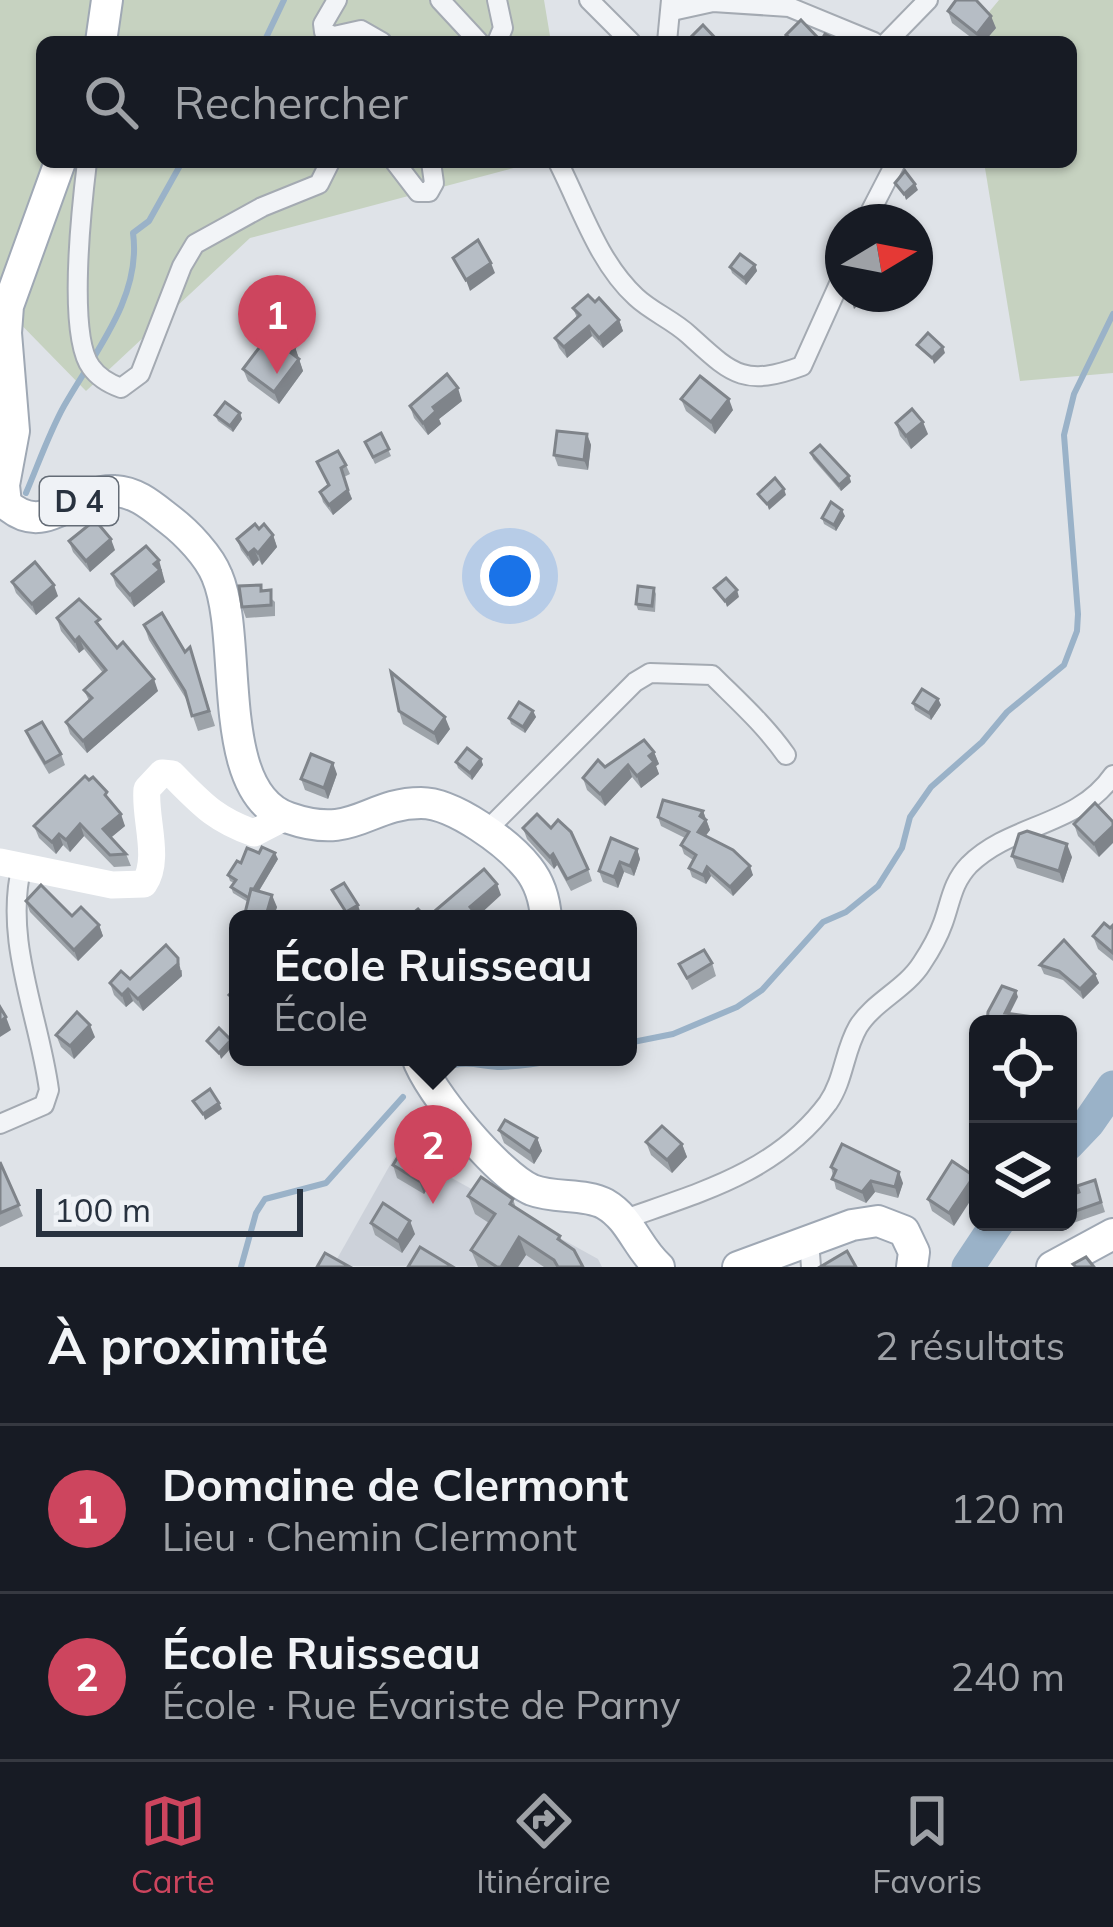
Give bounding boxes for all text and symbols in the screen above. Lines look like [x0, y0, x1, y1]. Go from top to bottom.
search box [36, 36, 1077, 168]
icon: search [78, 69, 144, 135]
text: Rechercher [174, 74, 408, 130]
north arrow [825, 204, 933, 312]
pin: 1 [238, 275, 316, 374]
road number: D 4 [40, 477, 118, 525]
your location [480, 546, 540, 606]
popup [229, 910, 637, 1066]
text: École Ruisseau [274, 936, 592, 992]
text: École [274, 992, 368, 1041]
map controls [969, 1015, 1077, 1231]
button: locate [969, 1015, 1077, 1123]
pin: 2 [394, 1105, 472, 1204]
button: layers [969, 1123, 1077, 1231]
scale bar [36, 1183, 303, 1236]
text: 100 m [54, 1189, 151, 1230]
text: À proximité [48, 1313, 329, 1377]
text: 2 résultats [875, 1321, 1065, 1370]
text: Domaine de Clermont [162, 1456, 628, 1512]
text: 1 [75, 1484, 99, 1533]
text: 120 m [950, 1484, 1065, 1533]
text: Lieu · Chemin Clermont [162, 1512, 577, 1561]
text: École Ruisseau [162, 1624, 481, 1680]
text: 2 [75, 1652, 99, 1701]
text: 240 m [950, 1652, 1065, 1701]
text: École · Rue Évariste de Parny [162, 1680, 681, 1729]
tab: Carte [131, 1788, 215, 1901]
tab: Itinéraire [476, 1788, 611, 1901]
tab: Favoris [872, 1788, 982, 1901]

